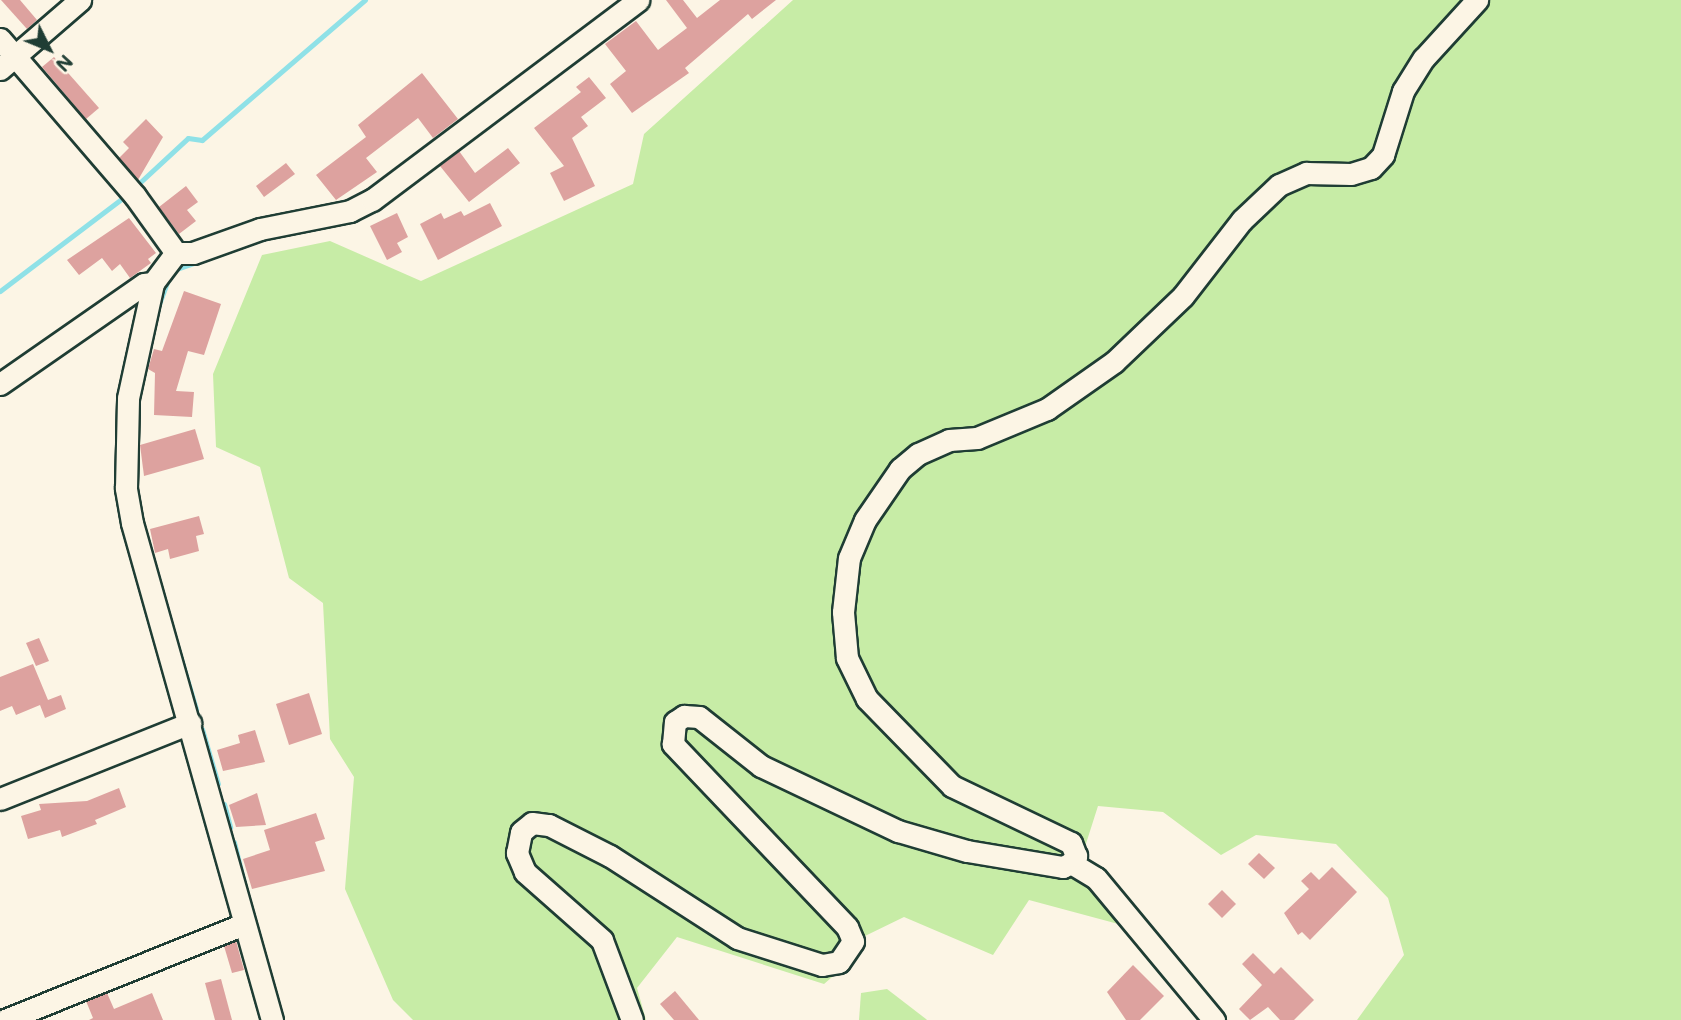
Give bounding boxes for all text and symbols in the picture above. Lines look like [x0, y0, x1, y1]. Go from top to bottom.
north arrow [14, 14, 84, 84]
text: N [51, 50, 79, 77]

